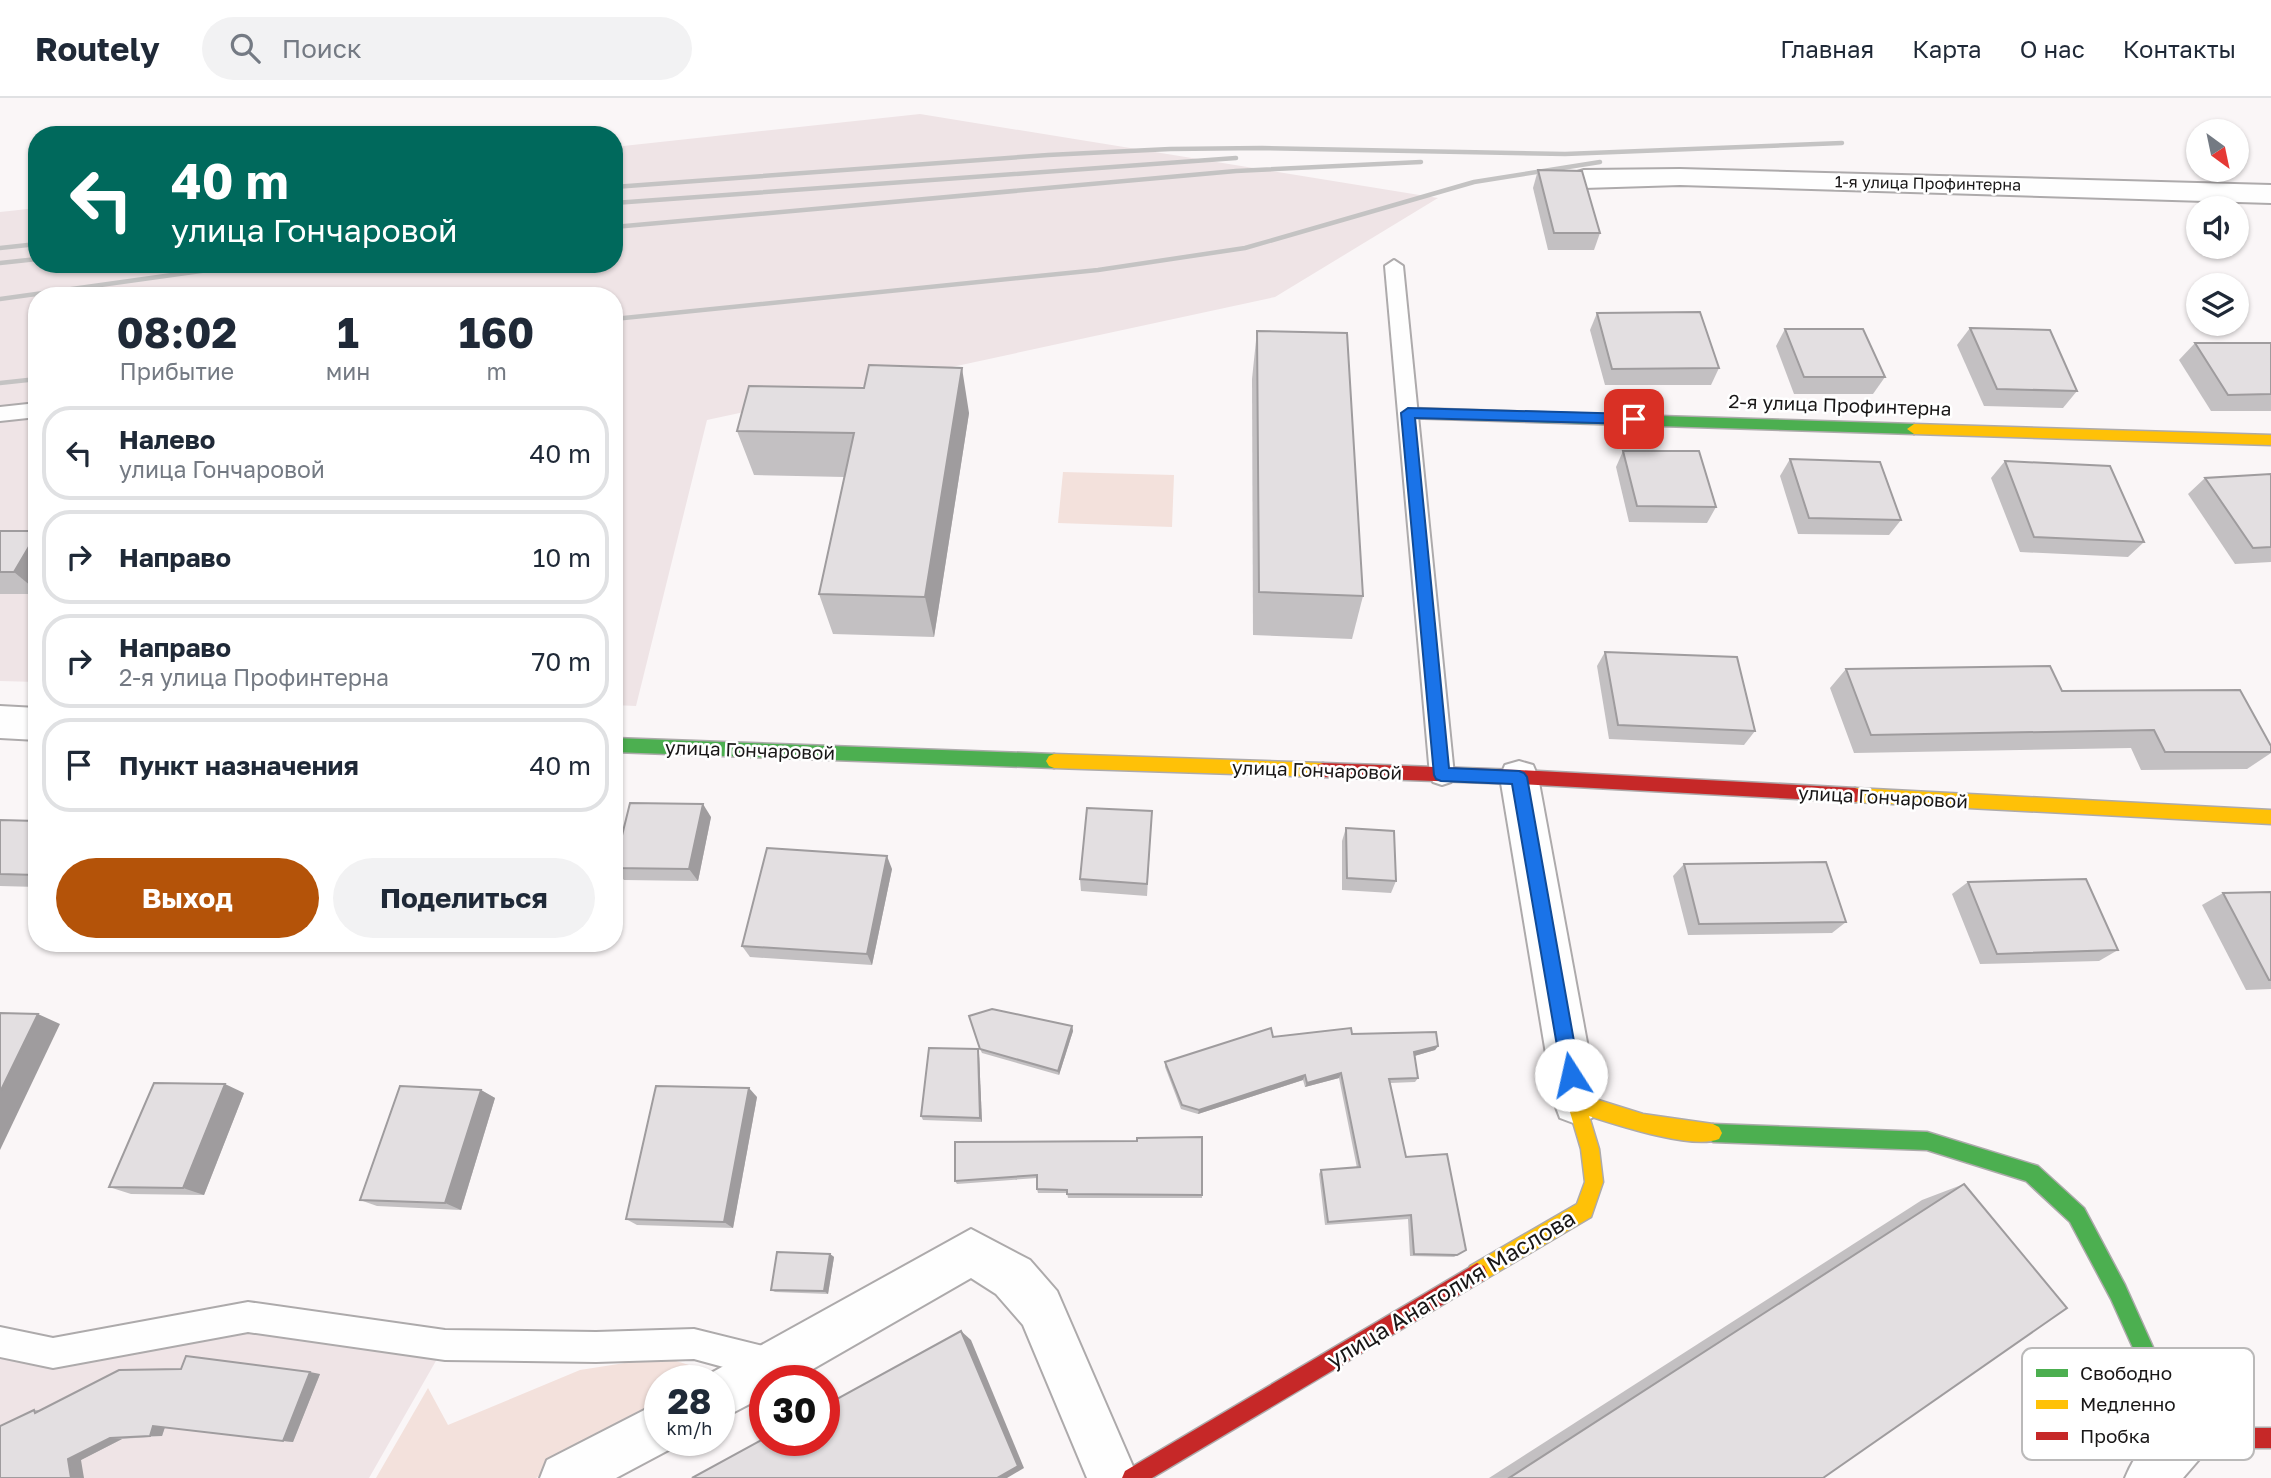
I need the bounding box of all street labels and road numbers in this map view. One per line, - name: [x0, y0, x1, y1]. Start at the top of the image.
- street label: 1-я улица Профинтерна: [1835, 171, 2021, 195]
- street label: 2-я улица Профинтерна: [1728, 389, 1952, 420]
- street label: улица Гончаровой: [665, 735, 835, 764]
- street label: улица Гончаровой: [1232, 755, 1402, 784]
- street label: улица Гончаровой: [1798, 781, 1969, 812]
- street label: улица Анатолия Маслова: [1321, 1203, 1580, 1373]

